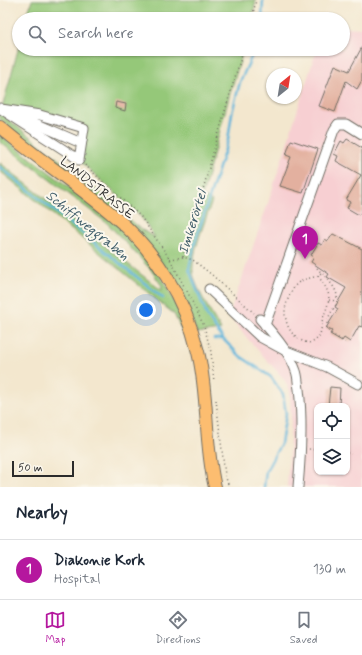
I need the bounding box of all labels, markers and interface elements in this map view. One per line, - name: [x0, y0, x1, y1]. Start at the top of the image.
- search box: [12, 12, 350, 56]
- icon: search: [26, 23, 48, 45]
- text: Search here: [58, 24, 134, 44]
- north arrow: [266, 68, 302, 104]
- street label: LANDSTRASSE: [56, 153, 138, 223]
- water label: Imkerörtel: [175, 186, 212, 257]
- water label: Schiffweggraben: [41, 187, 133, 266]
- pin: 1: [292, 226, 318, 259]
- your location: [136, 300, 156, 320]
- map controls: [314, 403, 350, 475]
- button: locate: [314, 403, 350, 439]
- button: layers: [314, 439, 350, 475]
- scale bar: [12, 459, 74, 478]
- text: 50 m: [18, 461, 43, 475]
- text: Nearby: [16, 502, 68, 524]
- text: Diakonie Kork: [54, 551, 145, 571]
- text: 1: [26, 561, 32, 578]
- text: 130 m: [313, 561, 346, 578]
- text: Hospital: [54, 571, 100, 588]
- tab: Map: [44, 609, 66, 647]
- tab: Directions: [155, 609, 201, 647]
- tab: Saved: [290, 609, 317, 647]

